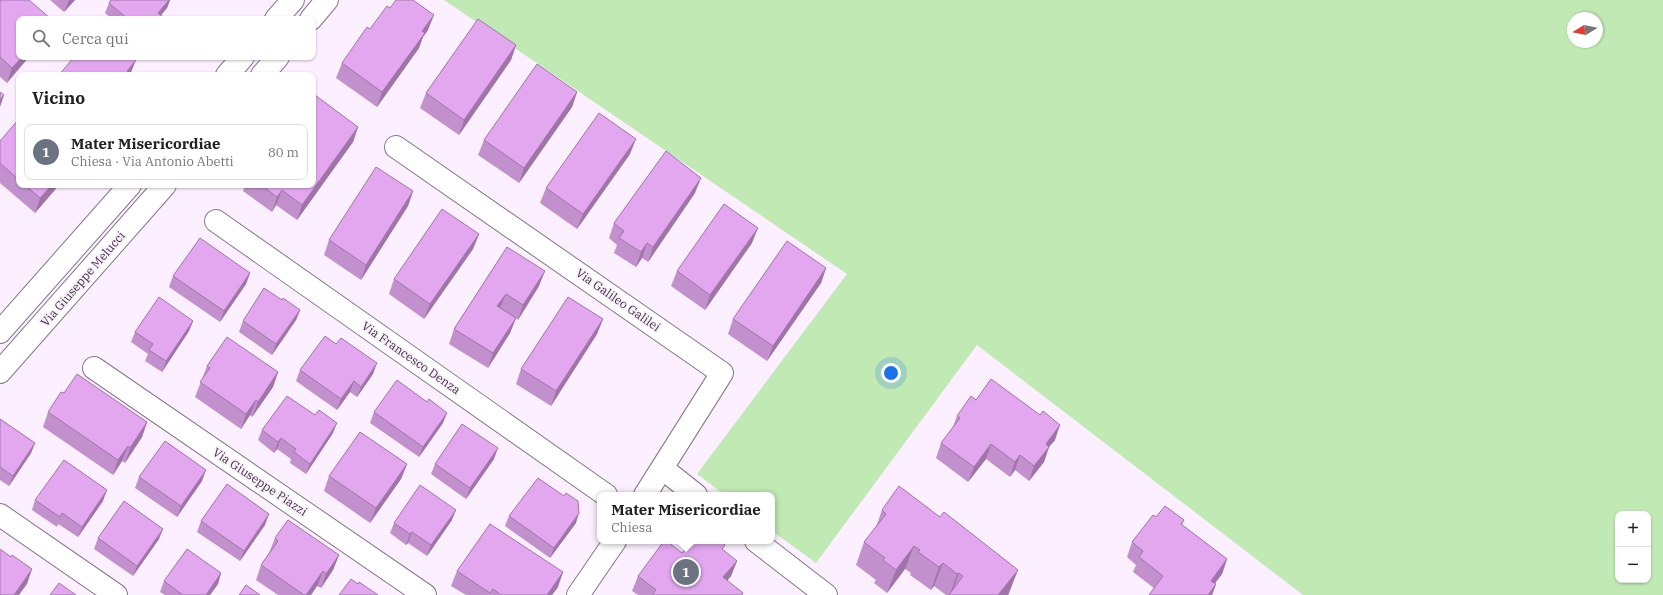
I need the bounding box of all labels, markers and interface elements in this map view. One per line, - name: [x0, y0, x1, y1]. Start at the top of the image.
- north arrow: [1567, 12, 1603, 48]
- search box: [16, 16, 316, 60]
- icon: search: [30, 27, 52, 49]
- text: Cerca qui: [62, 29, 129, 48]
- text: Vicino: [32, 87, 85, 109]
- text: Mater Misericordiae: [71, 134, 221, 153]
- text: 1: [42, 144, 50, 161]
- text: 80 m: [268, 144, 299, 161]
- text: Chiesa · Via Antonio Abetti: [71, 153, 234, 170]
- street label: Via Giuseppe Melucci: [37, 228, 128, 329]
- street label: Via Galileo Galilei: [573, 265, 664, 334]
- street label: Via Francesco Denza: [359, 318, 464, 397]
- your location: [881, 363, 901, 383]
- street label: Via Giuseppe Piazzi: [210, 444, 311, 519]
- popup: [597, 492, 775, 544]
- text: Mater Misericordiae: [611, 500, 761, 519]
- map controls: [1615, 511, 1651, 583]
- button: +: [1615, 511, 1651, 547]
- text: Chiesa: [611, 519, 652, 536]
- button: −: [1615, 547, 1651, 583]
- pin: 1: [673, 557, 699, 587]

